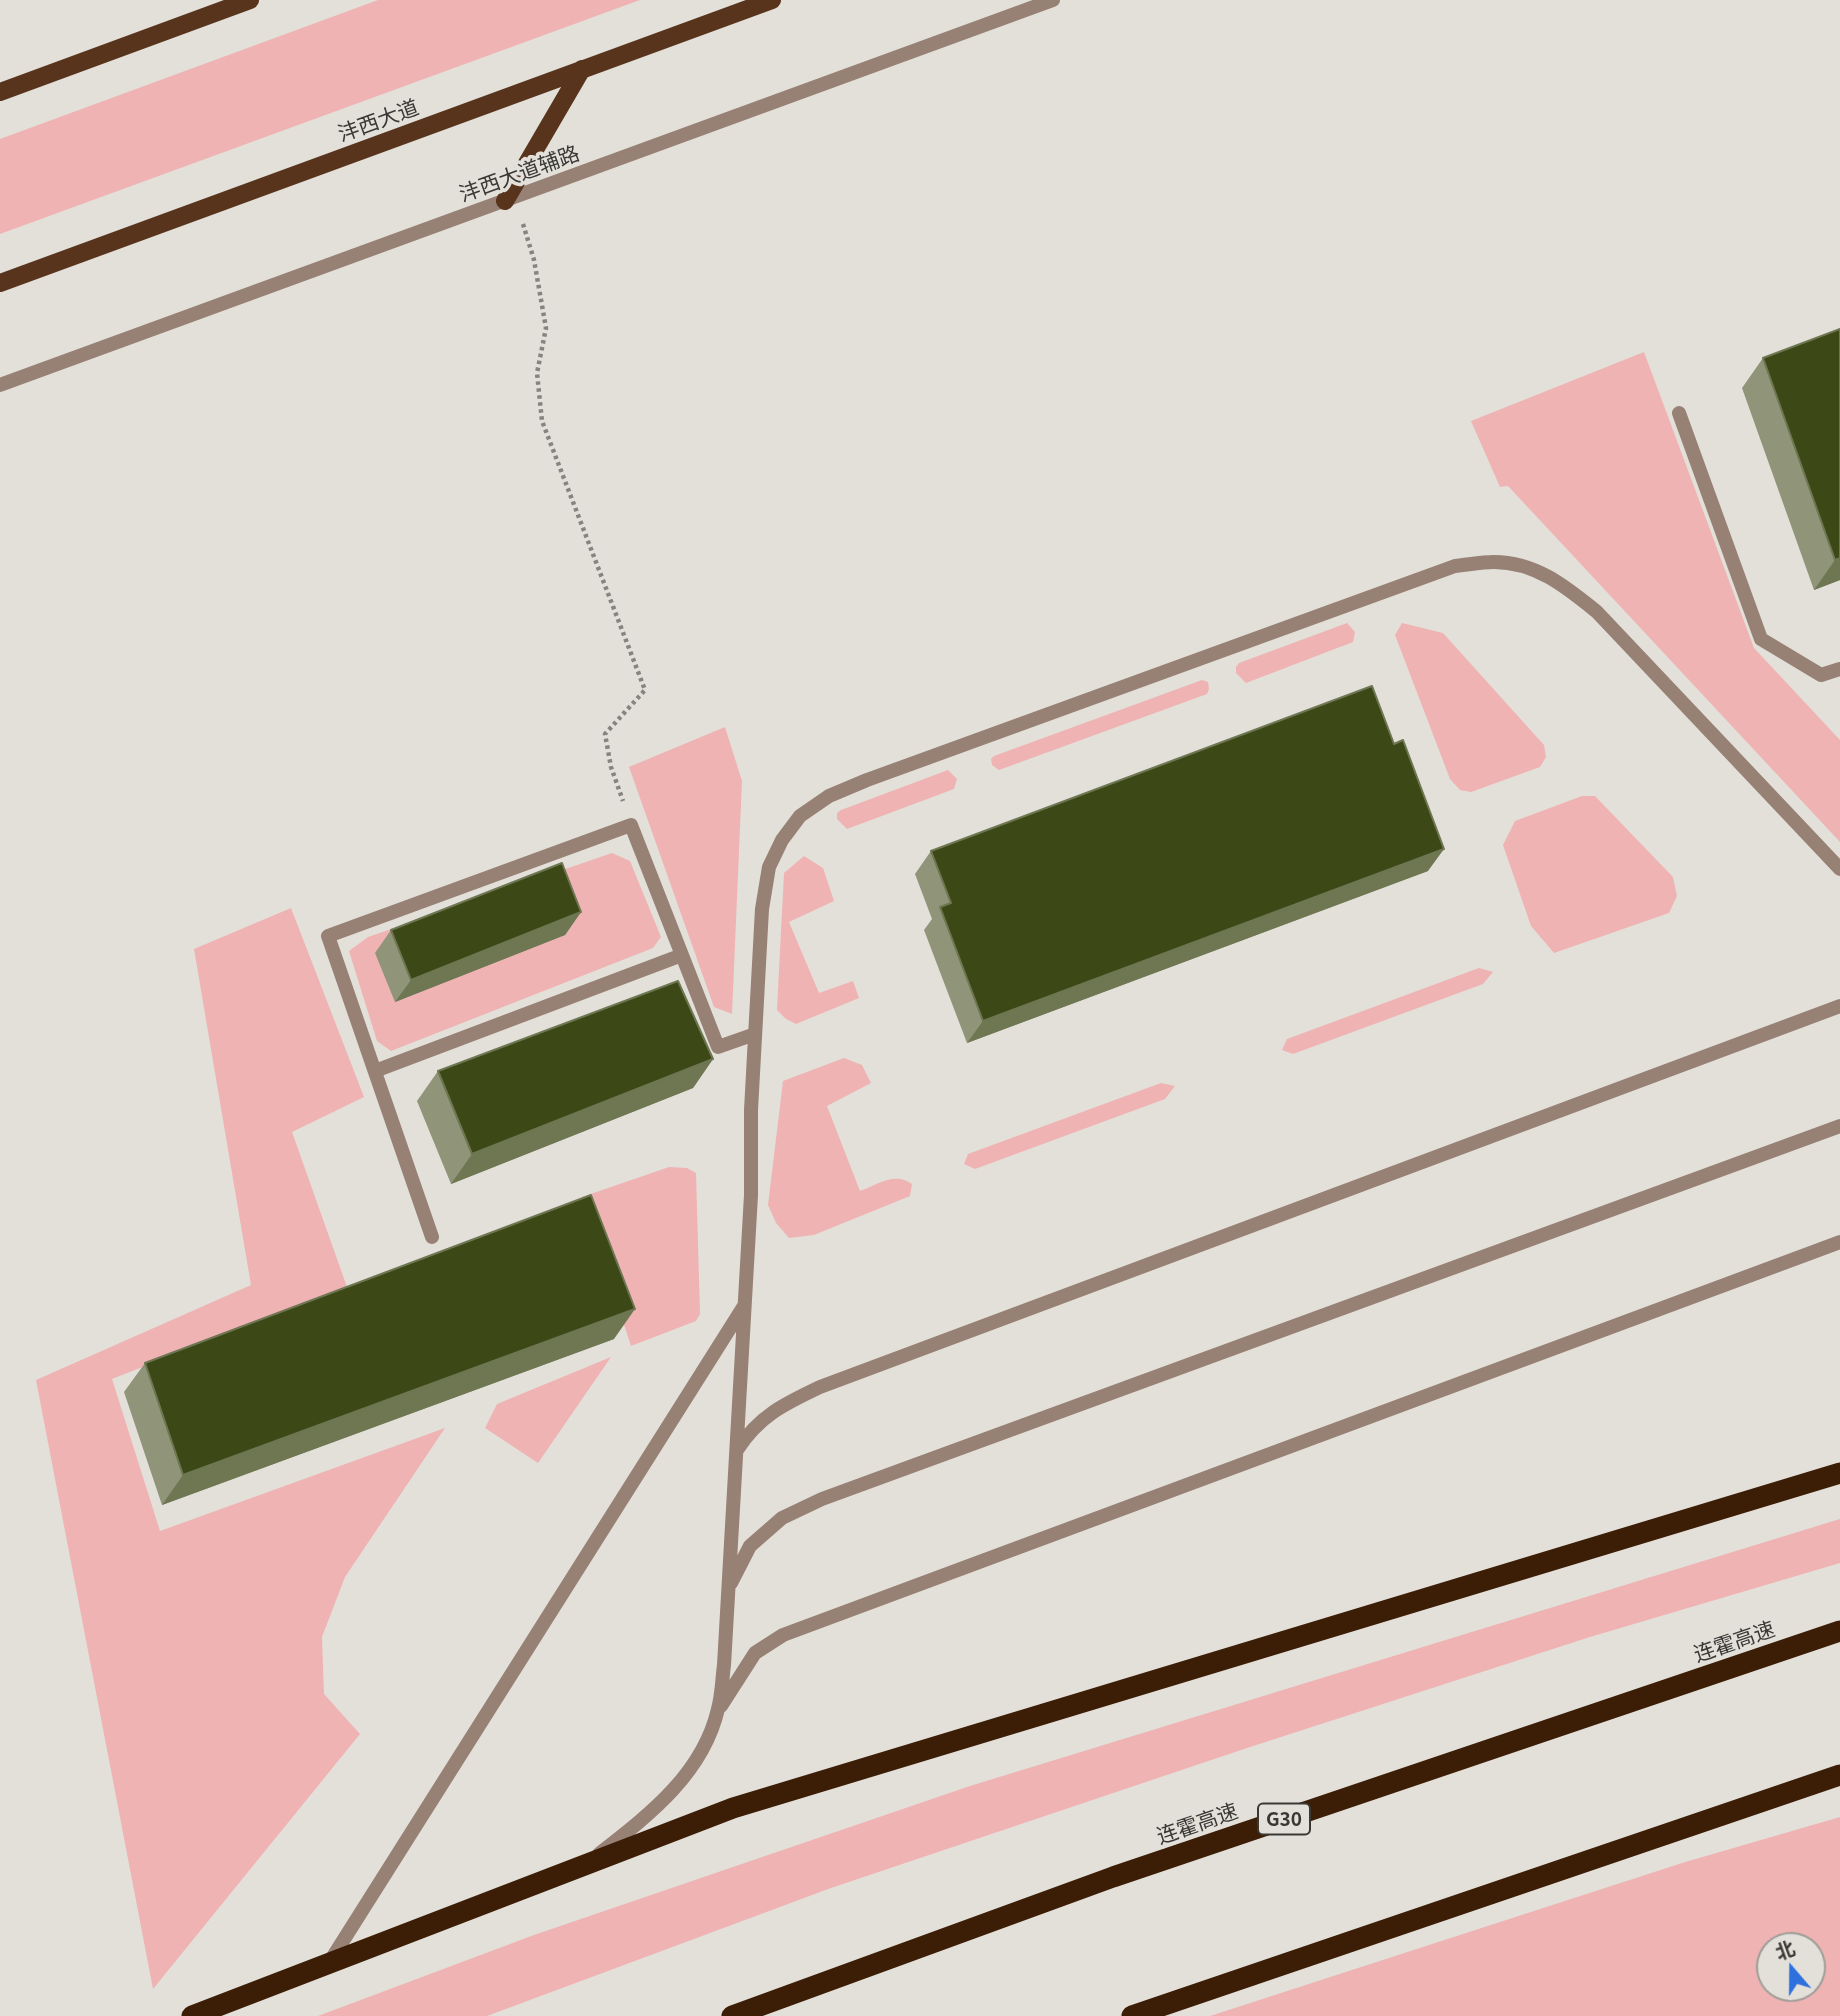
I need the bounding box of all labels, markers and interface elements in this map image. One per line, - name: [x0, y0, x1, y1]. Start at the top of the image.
- street label: 沣西大道: [334, 94, 422, 146]
- street label: 沣西大道辅路: [455, 140, 583, 206]
- street label: 连霍高速: [1690, 1615, 1778, 1667]
- street label: 连霍高速: [1153, 1797, 1241, 1849]
- road number: G30: [1258, 1803, 1310, 1834]
- north arrow: [1756, 1932, 1826, 2002]
- text: 北: [1771, 1933, 1798, 1965]

